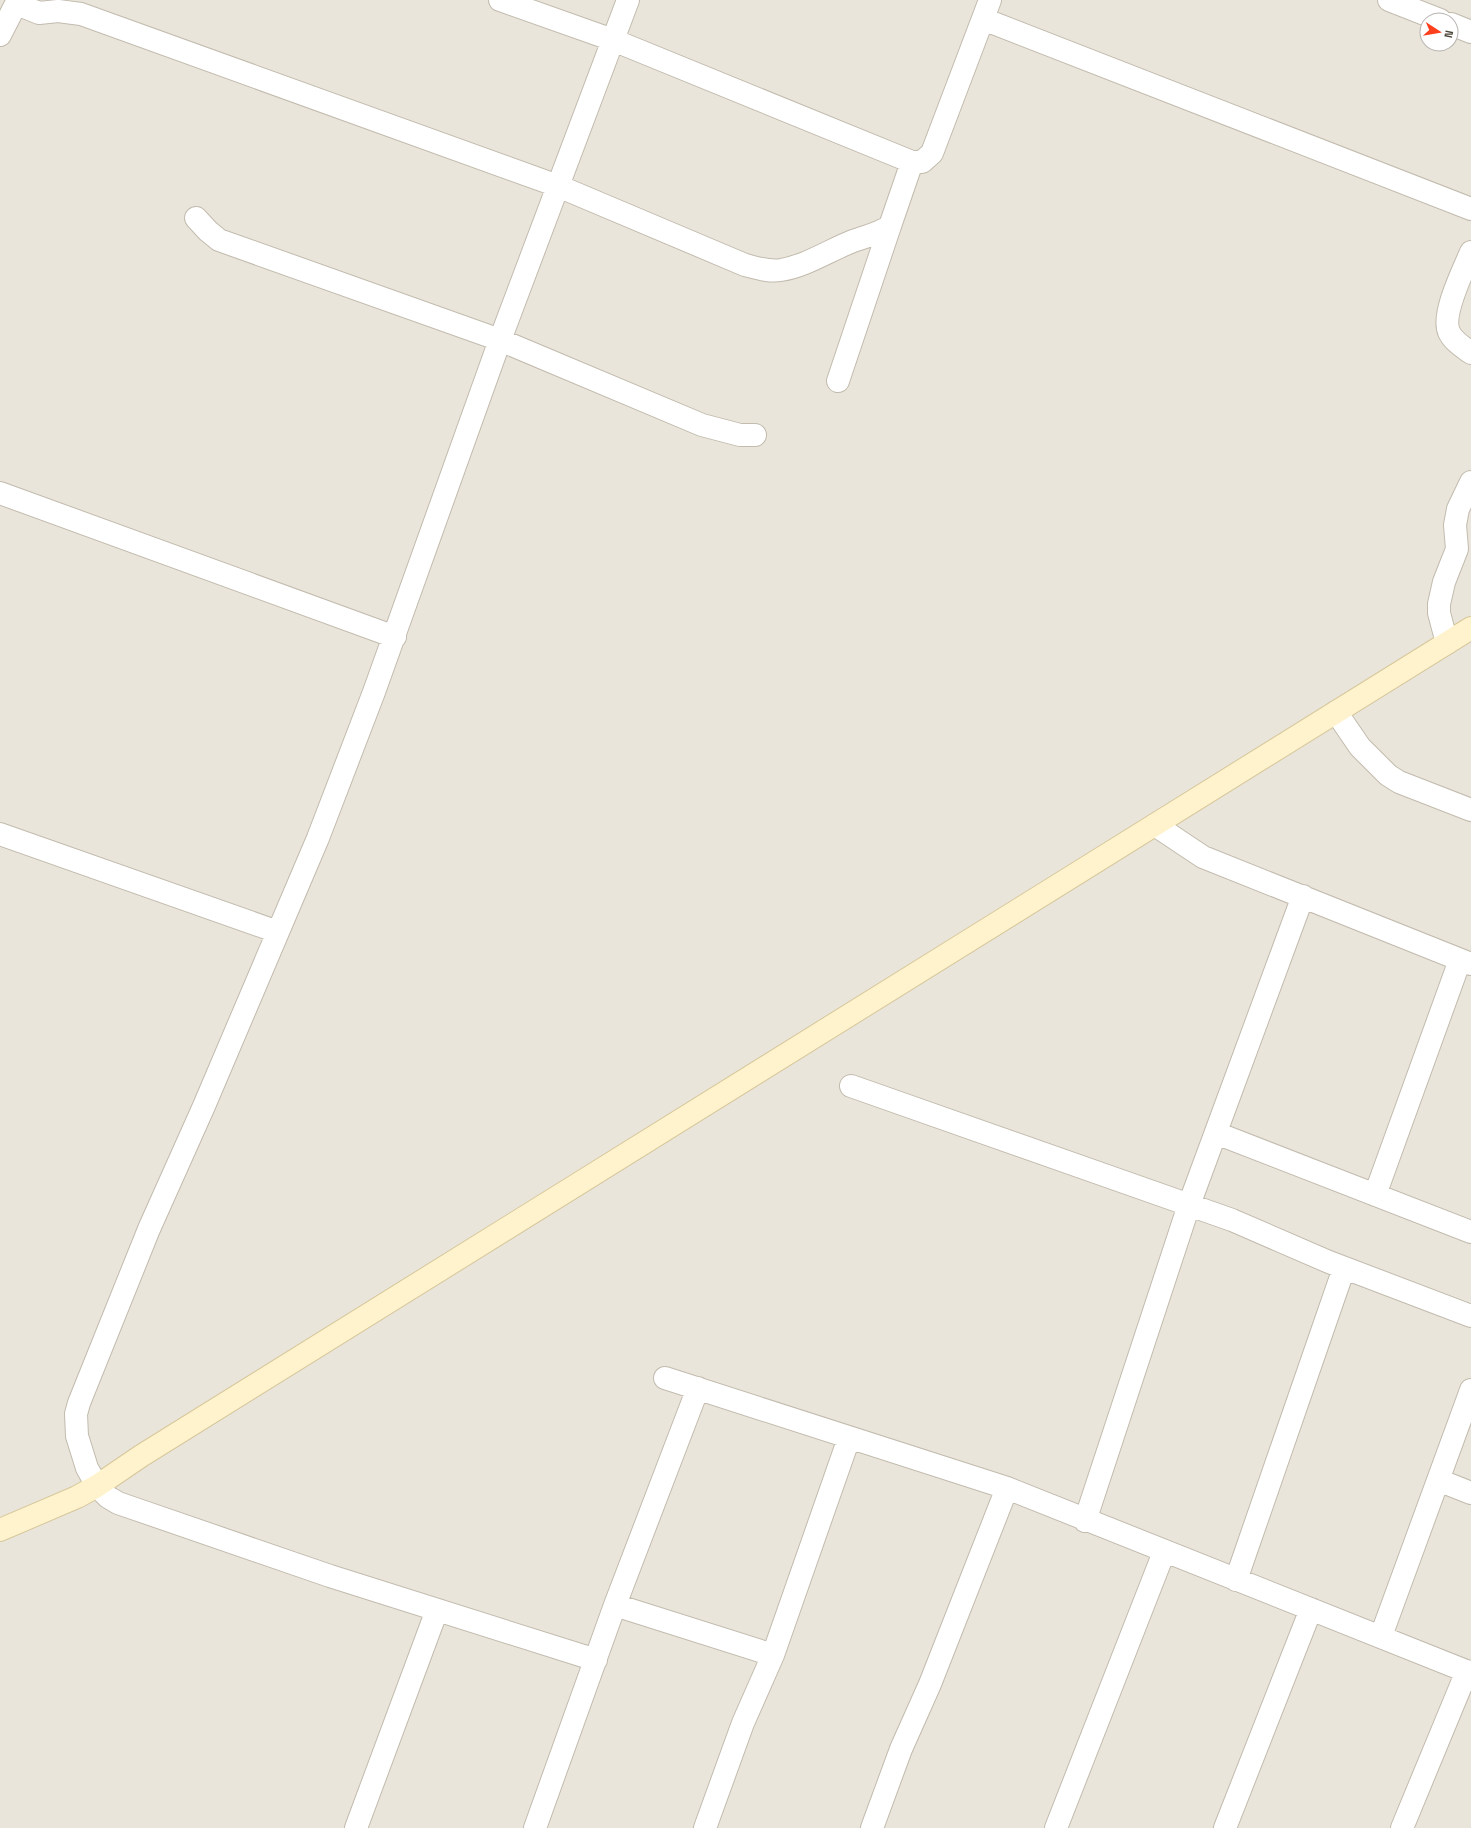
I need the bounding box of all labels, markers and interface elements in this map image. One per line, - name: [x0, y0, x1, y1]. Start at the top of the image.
- north arrow: [1419, 12, 1459, 52]
- text: N: [1441, 29, 1456, 39]

